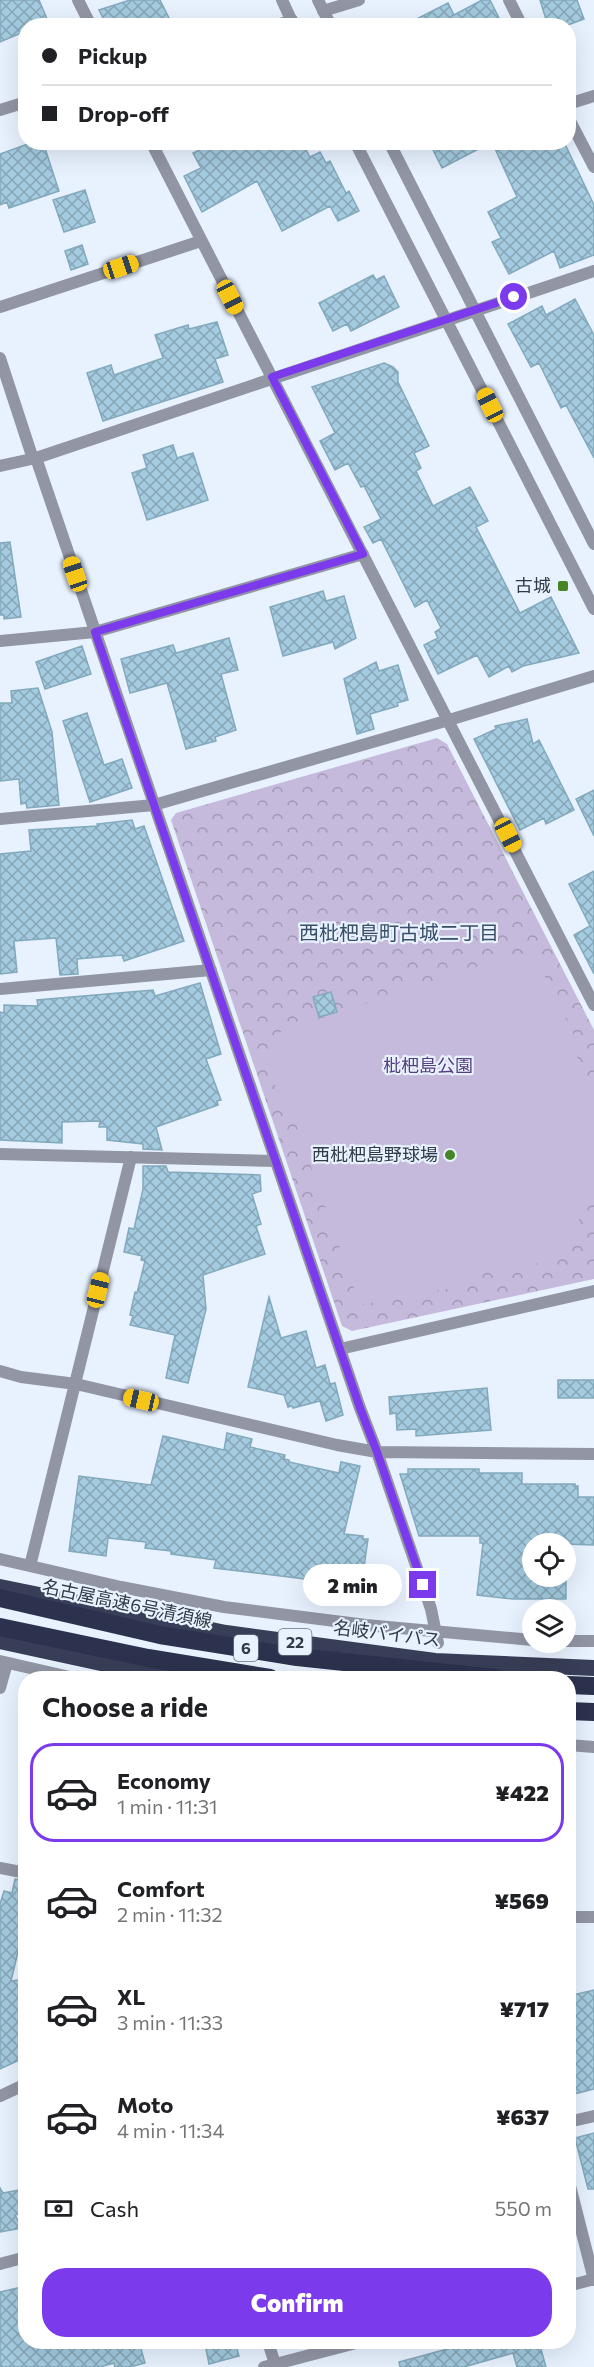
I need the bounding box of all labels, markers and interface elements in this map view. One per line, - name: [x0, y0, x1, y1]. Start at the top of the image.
- text: Pickup: [78, 42, 147, 69]
- text: Drop-off: [78, 100, 169, 127]
- car: [101, 253, 141, 281]
- car: [214, 277, 246, 317]
- route start: [500, 283, 527, 310]
- car: [474, 385, 506, 425]
- car: [61, 554, 89, 594]
- place label: 古城: [515, 574, 551, 596]
- marker: 古城: [556, 579, 570, 593]
- car: [492, 815, 524, 855]
- district label: 西枇杷島町古城二丁目: [299, 920, 499, 944]
- park label: 枇杷島公園: [383, 1054, 473, 1076]
- place label: 西枇杷島野球場: [312, 1143, 438, 1165]
- marker: 西枇杷島野球場: [443, 1148, 457, 1162]
- car: [85, 1270, 111, 1310]
- car: [121, 1387, 161, 1413]
- map controls: [522, 1533, 576, 1653]
- button: locate: [522, 1533, 576, 1587]
- callout: 2 min: [303, 1564, 402, 1606]
- route end: [409, 1571, 436, 1598]
- text: 2 min: [327, 1573, 378, 1597]
- street label: 名古屋高速6号清須線: [40, 1574, 214, 1632]
- button: layers: [522, 1599, 576, 1653]
- street label: 名岐バイパス: [332, 1616, 442, 1650]
- road number: 22: [278, 1629, 312, 1655]
- road number: 6: [234, 1635, 258, 1661]
- text: Choose a ride: [42, 1690, 208, 1723]
- icon: car: [45, 1766, 99, 1820]
- text: Economy: [117, 1767, 211, 1794]
- text: ¥422: [495, 1779, 549, 1806]
- text: 1 min · 11:31: [117, 1794, 218, 1818]
- icon: car: [45, 1874, 99, 1928]
- text: Comfort: [117, 1875, 205, 1902]
- text: ¥569: [494, 1887, 549, 1914]
- text: 2 min · 11:32: [117, 1902, 223, 1926]
- icon: car: [45, 1982, 99, 2036]
- text: XL: [117, 1983, 145, 2010]
- text: ¥717: [499, 1995, 549, 2022]
- text: 3 min · 11:33: [117, 2010, 223, 2034]
- icon: car: [45, 2090, 99, 2144]
- text: Moto: [117, 2091, 173, 2118]
- text: ¥637: [496, 2103, 549, 2130]
- text: 4 min · 11:34: [117, 2118, 225, 2142]
- icon: cash: [42, 2192, 75, 2225]
- text: Cash: [90, 2195, 139, 2222]
- text: 550 m: [495, 2196, 552, 2220]
- button: Confirm: [42, 2268, 552, 2337]

